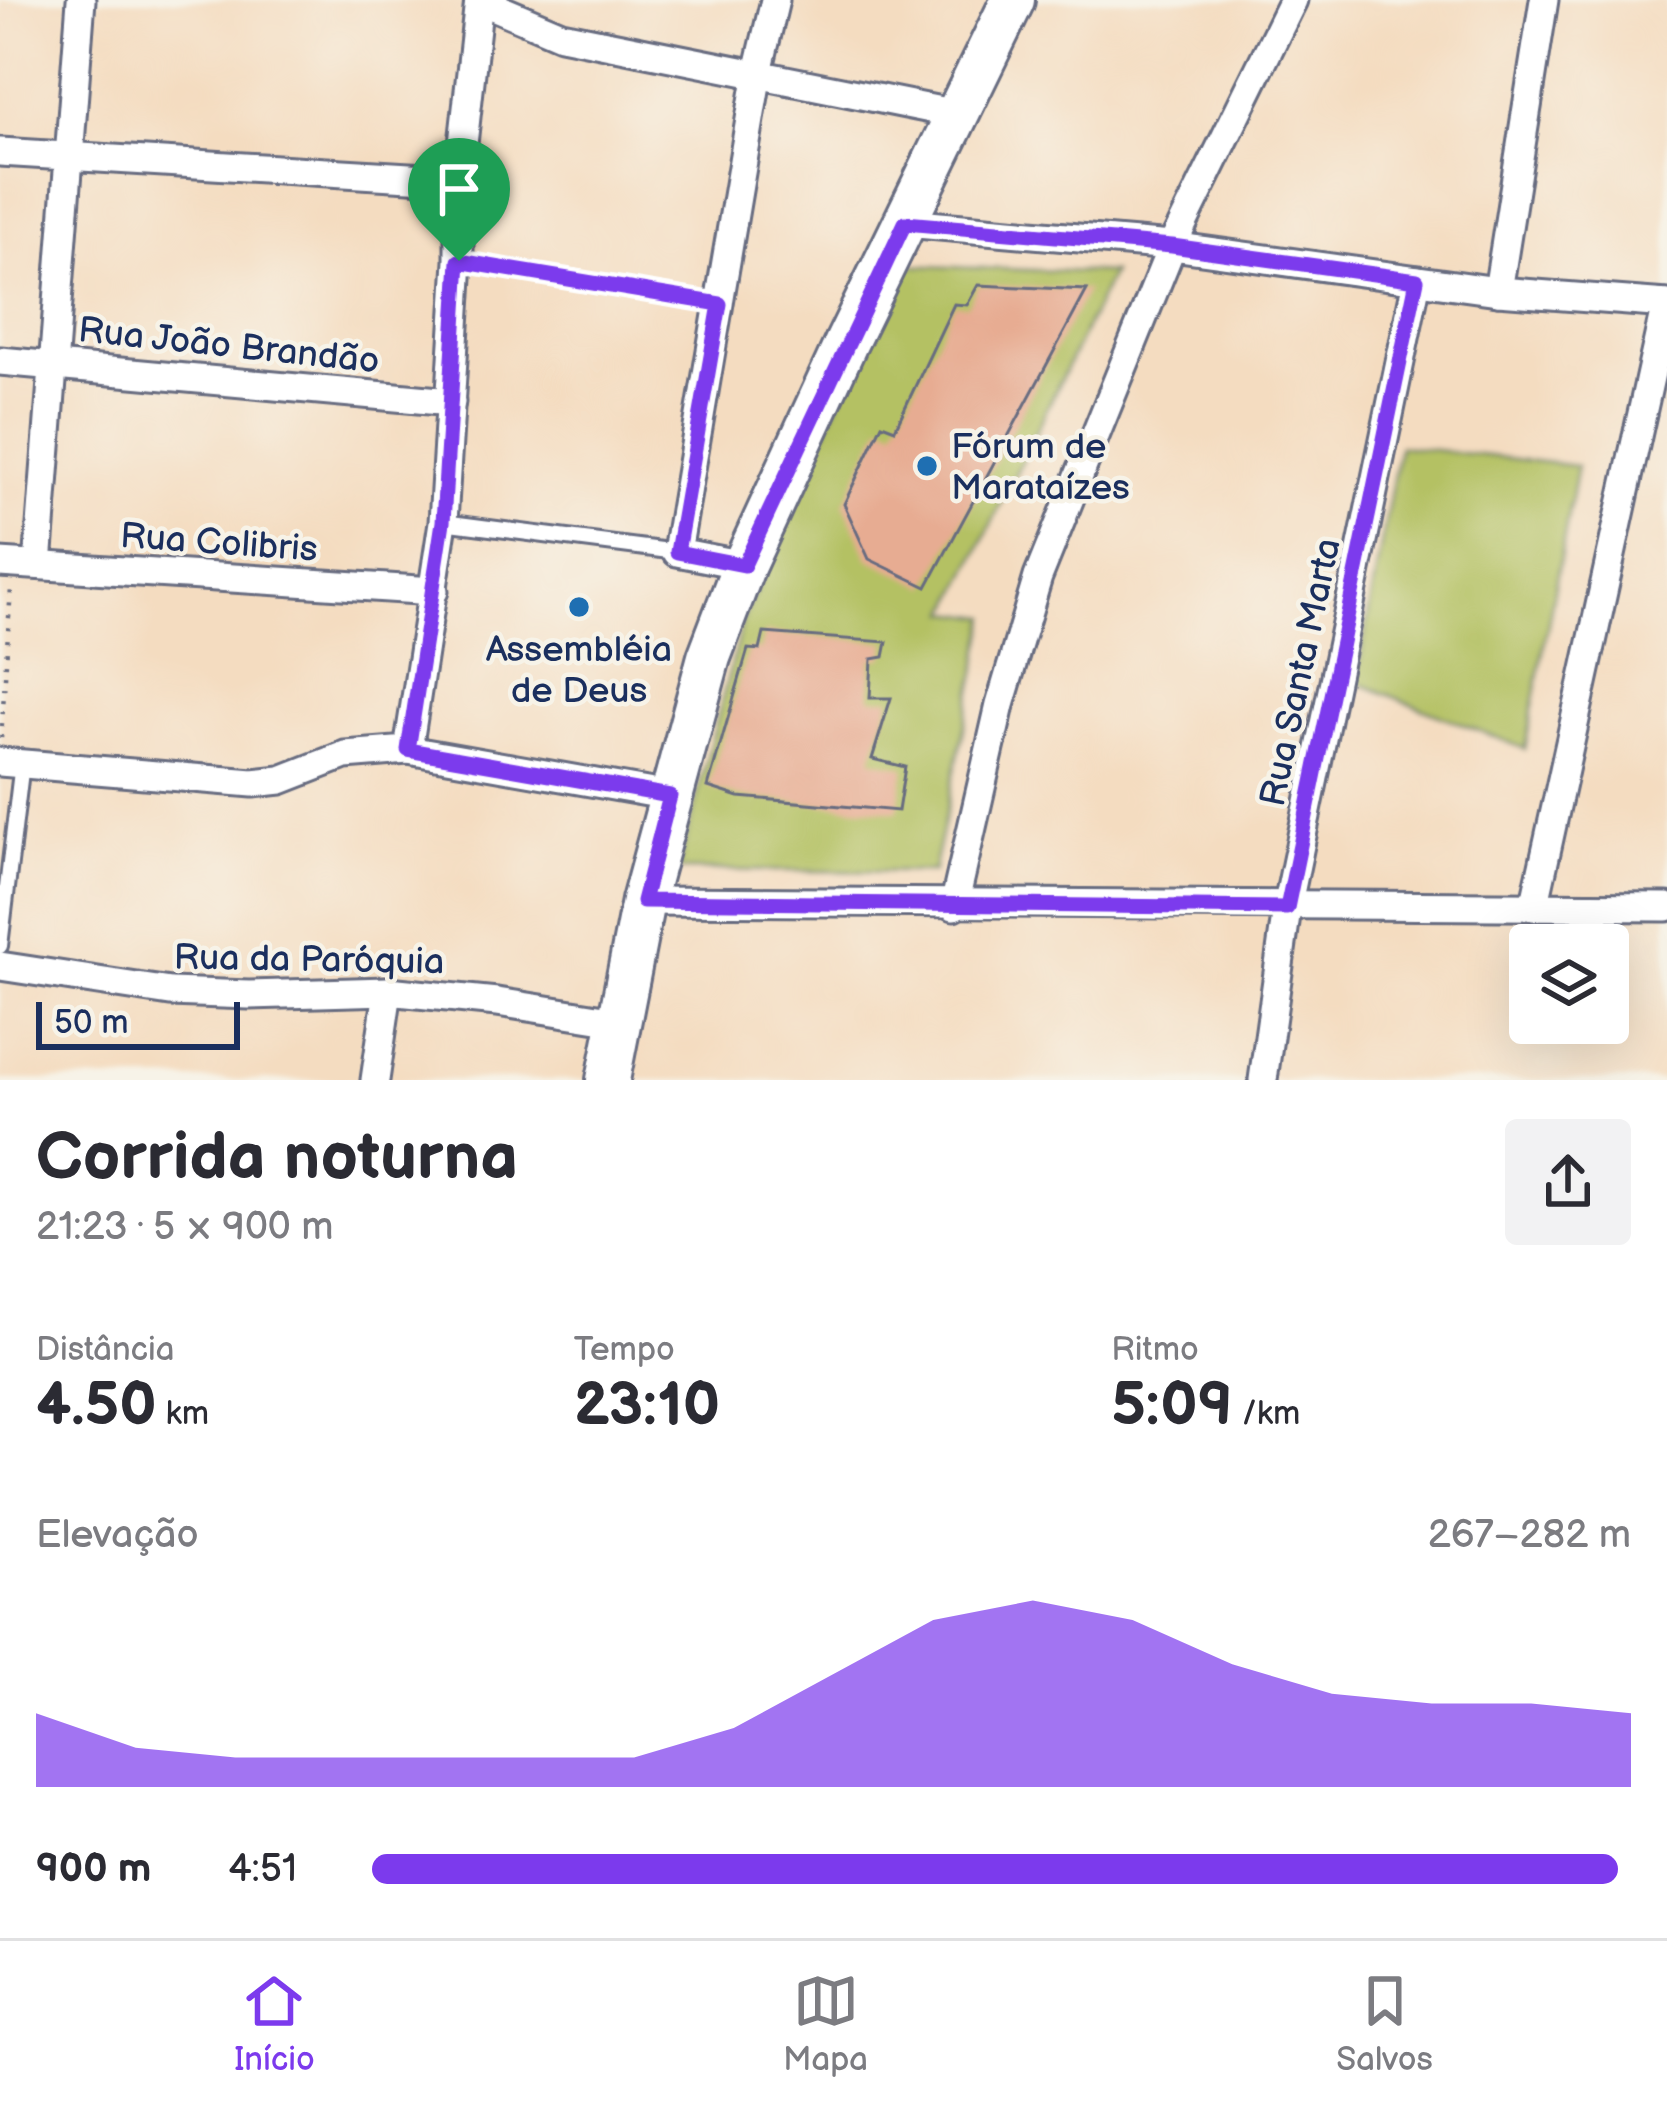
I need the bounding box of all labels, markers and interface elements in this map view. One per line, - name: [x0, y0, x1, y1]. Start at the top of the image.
- pin: [408, 138, 510, 261]
- icon: arrive: [426, 156, 492, 222]
- street label: Rua João Brandão: [76, 309, 381, 384]
- place label: Fórum de Marataízes: [951, 426, 1130, 510]
- marker: Fórum de Marataízes: [914, 453, 940, 479]
- street label: Rua Colibris: [119, 515, 319, 572]
- street label: Rua Santa Marta: [1252, 535, 1351, 810]
- marker: Assembléia de Deus: [566, 594, 592, 620]
- place label: Assembléia de Deus: [486, 629, 672, 713]
- map controls: [1509, 924, 1629, 1044]
- button: layers: [1509, 924, 1629, 1044]
- street label: Rua da Paróquia: [173, 937, 445, 984]
- scale bar: [36, 996, 240, 1049]
- text: 50 m: [54, 1003, 129, 1043]
- text: Corrida noturna: [36, 1119, 518, 1198]
- button: share: [1505, 1119, 1631, 1245]
- text: 21:23 · 5 × 900 m: [36, 1204, 334, 1251]
- text: Distância: [36, 1330, 175, 1370]
- text: Tempo: [574, 1330, 675, 1370]
- text: Ritmo: [1111, 1330, 1199, 1370]
- text: 4.50: [36, 1370, 157, 1442]
- text: 23:10: [574, 1370, 720, 1442]
- text: 5:09: [1111, 1370, 1233, 1442]
- text: km: [157, 1394, 209, 1434]
- text: /km: [1233, 1394, 1300, 1434]
- text: Elevação: [36, 1512, 199, 1559]
- text: 267–282 m: [1428, 1512, 1631, 1559]
- text: 900 m: [36, 1846, 151, 1893]
- text: 4:51: [228, 1846, 297, 1893]
- tab: Início: [234, 1968, 315, 2080]
- tab: Mapa: [783, 1968, 868, 2080]
- tab: Salvos: [1336, 1968, 1433, 2080]

